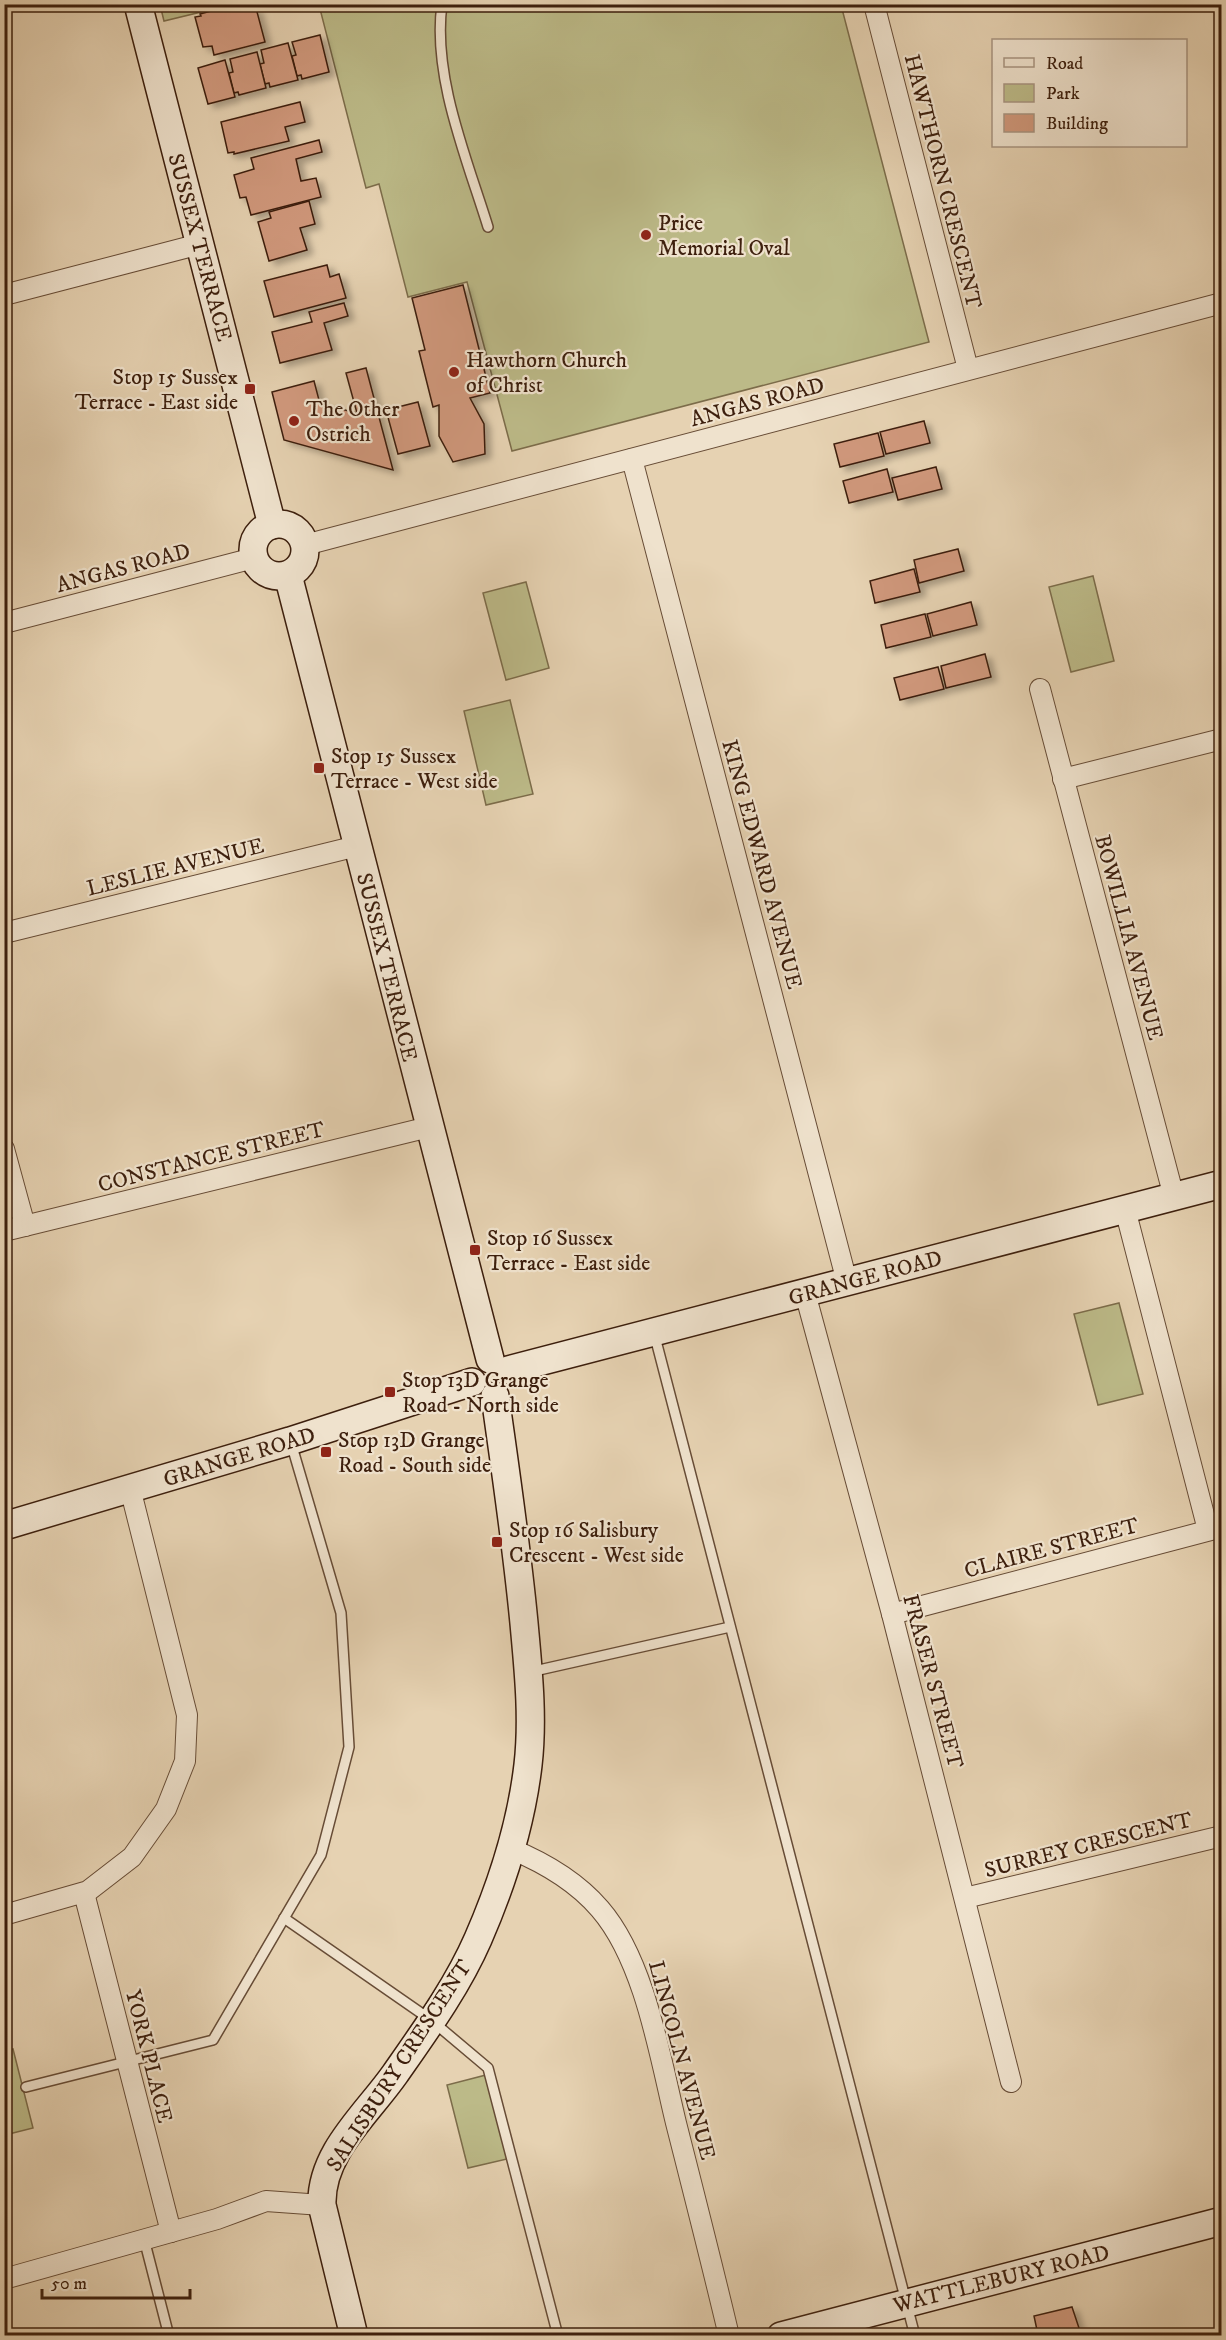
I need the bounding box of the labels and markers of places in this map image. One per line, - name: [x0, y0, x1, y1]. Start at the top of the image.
- place label: Price Memorial Oval: [658, 210, 790, 262]
- marker: Price Memorial Oval: [639, 228, 653, 242]
- place label: Hawthorn Church of Christ: [466, 347, 628, 399]
- place label: Stop 15 Sussex Terrace - East side: [75, 364, 238, 416]
- marker: Hawthorn Church of Christ: [447, 365, 461, 379]
- marker: Stop 15 Sussex Terrace - East side: [243, 382, 257, 396]
- place label: The Other Ostrich: [306, 396, 400, 448]
- marker: The Other Ostrich: [287, 414, 301, 428]
- place label: Stop 15 Sussex Terrace - West side: [331, 743, 498, 795]
- marker: Stop 15 Sussex Terrace - West side: [312, 761, 326, 775]
- place label: Stop 16 Sussex Terrace - East side: [487, 1225, 650, 1277]
- marker: Stop 16 Sussex Terrace - East side: [468, 1243, 482, 1257]
- place label: Stop 13D Grange Road - North side: [402, 1367, 559, 1419]
- marker: Stop 13D Grange Road - North side: [383, 1385, 397, 1399]
- place label: Stop 13D Grange Road - South side: [338, 1427, 491, 1479]
- marker: Stop 13D Grange Road - South side: [319, 1445, 333, 1459]
- place label: Stop 16 Salisbury Crescent - West side: [509, 1517, 684, 1569]
- marker: Stop 16 Salisbury Crescent - West side: [490, 1535, 504, 1549]

